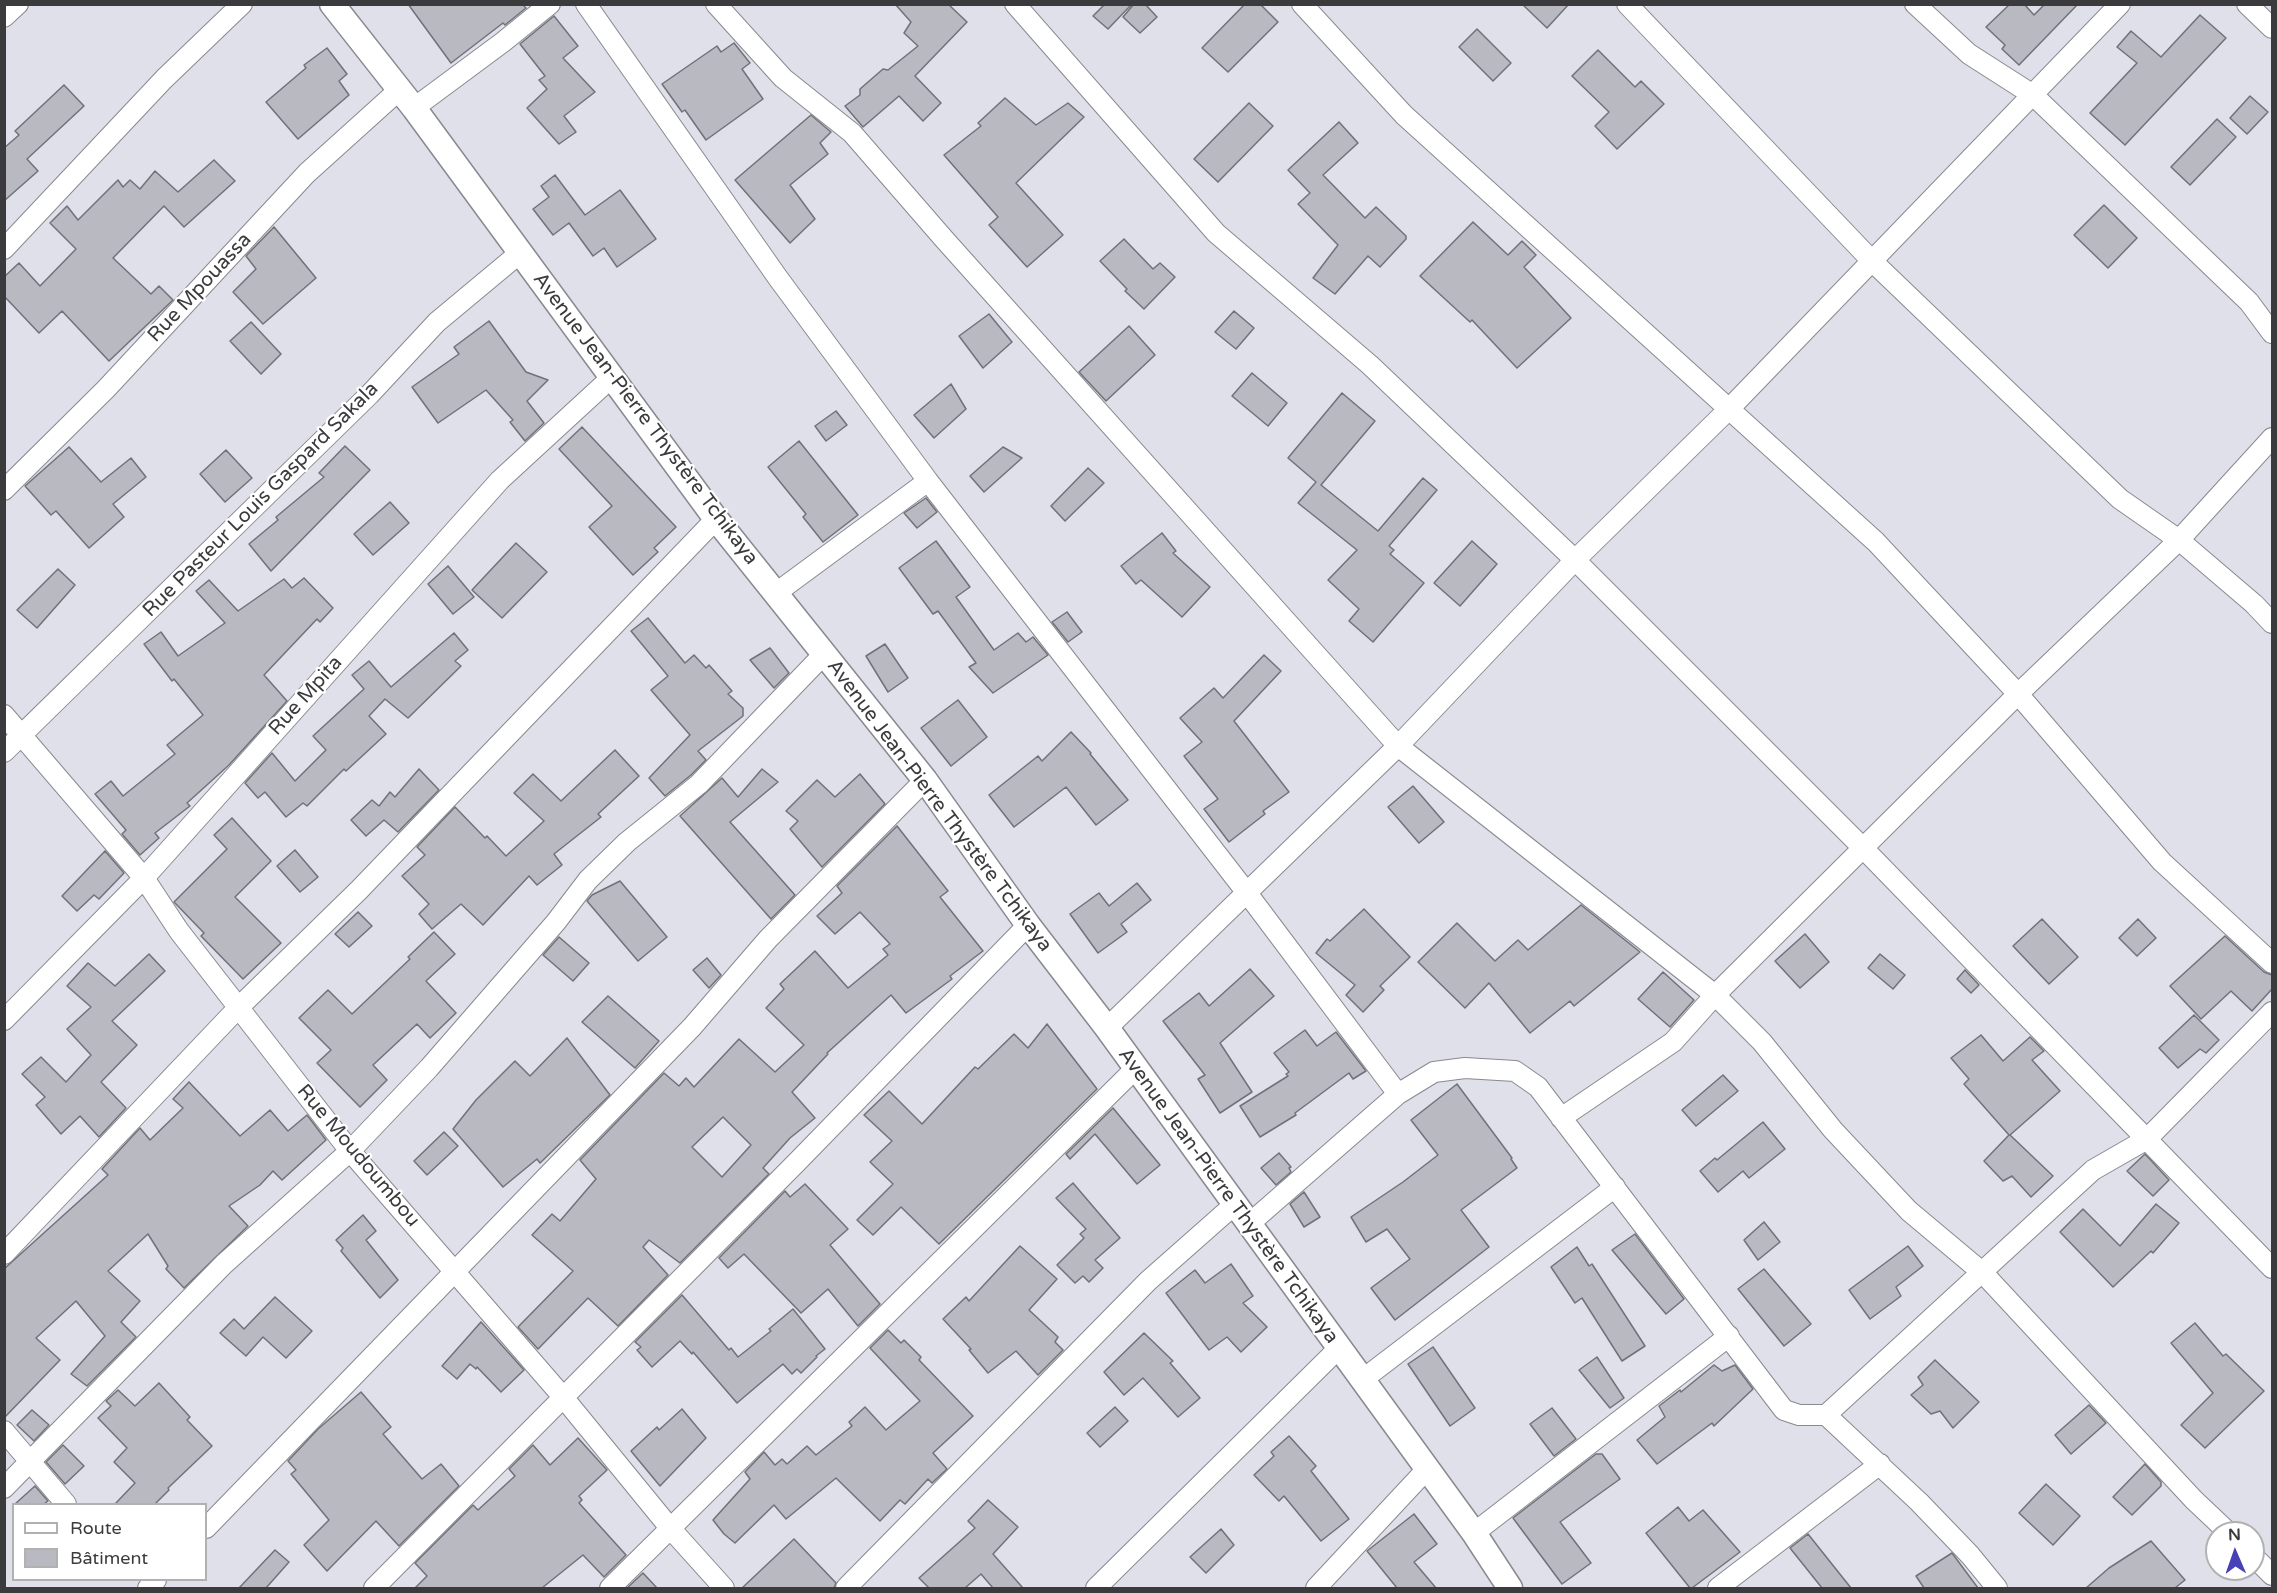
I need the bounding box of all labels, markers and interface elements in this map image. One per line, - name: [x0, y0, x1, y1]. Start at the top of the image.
- street label: Rue Mpouassa: [143, 228, 257, 348]
- street label: Avenue Jean-Pierre Thystère Tchikaya: [527, 268, 763, 570]
- street label: Rue Pasteur Louis Gaspard Sakala: [138, 377, 384, 623]
- street label: Rue Mpita: [264, 651, 348, 741]
- street label: Avenue Jean-Pierre Thystère Tchikaya: [821, 655, 1057, 957]
- street label: Avenue Jean-Pierre Thystère Tchikaya: [1113, 1044, 1343, 1348]
- street label: Rue Moudoumbou: [291, 1080, 425, 1232]
- legend: [12, 1503, 207, 1581]
- text: Route: [70, 1517, 122, 1539]
- north arrow: [2205, 1521, 2265, 1581]
- text: N: [2228, 1525, 2241, 1545]
- text: Bâtiment: [70, 1547, 148, 1569]

